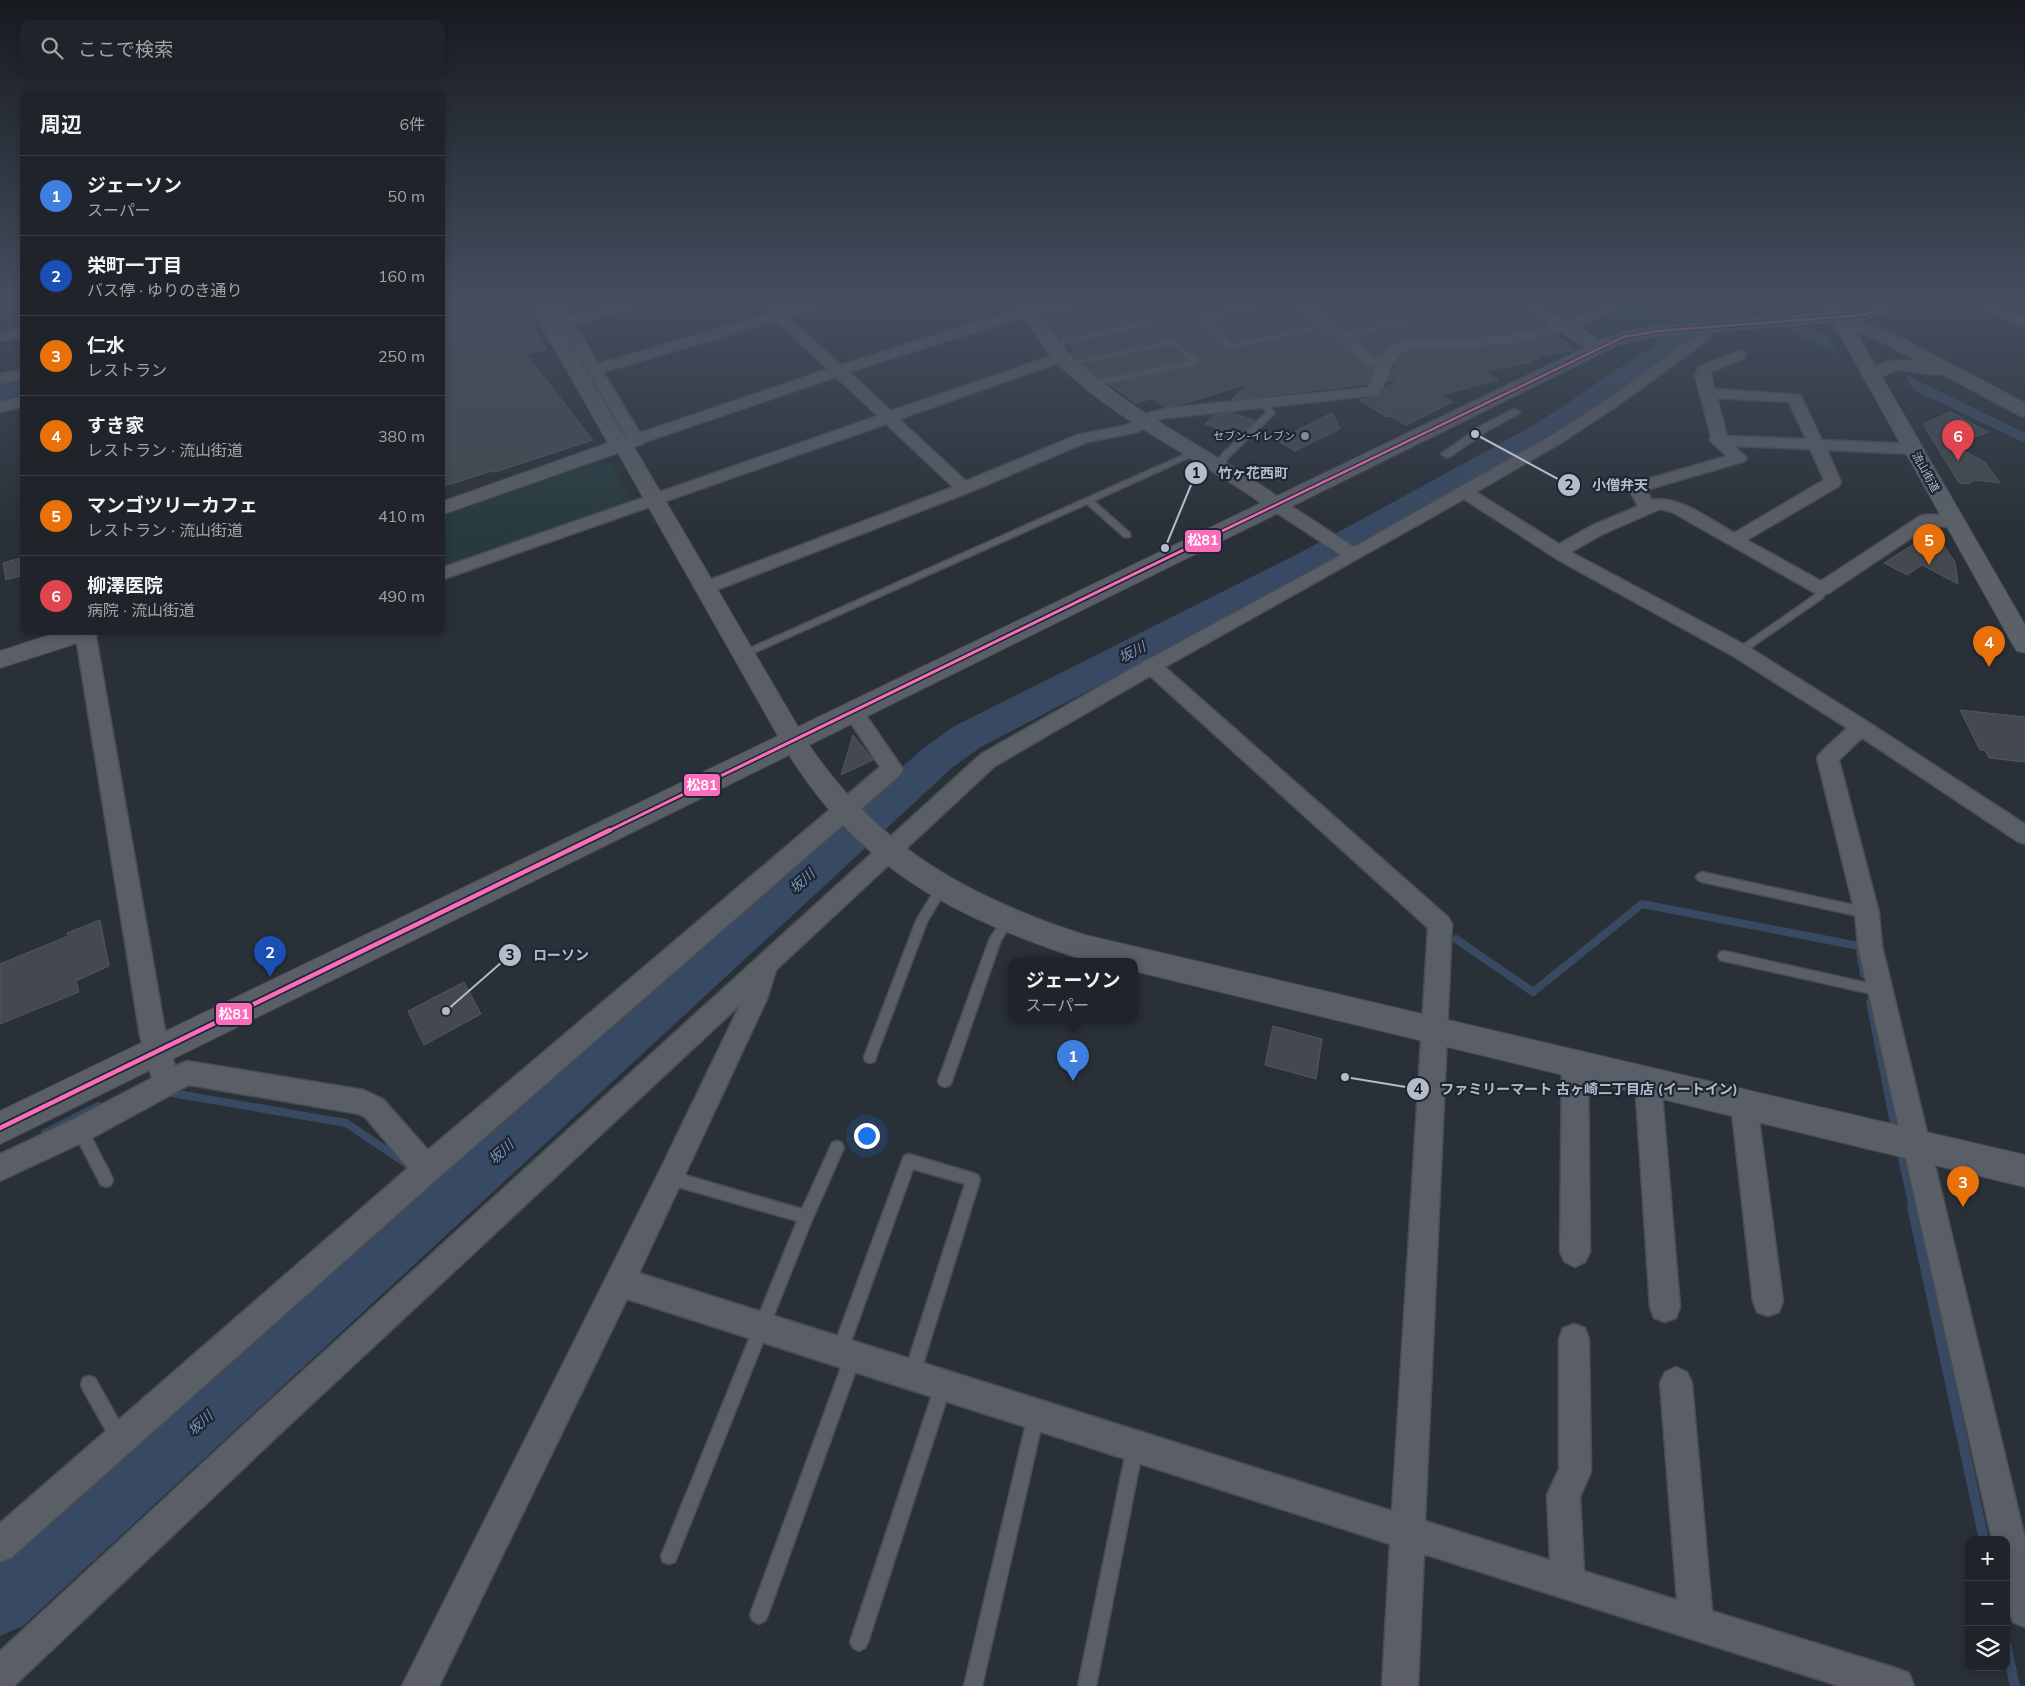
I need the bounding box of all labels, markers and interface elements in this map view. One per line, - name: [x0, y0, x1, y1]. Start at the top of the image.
- search box: [20, 20, 445, 75]
- icon: search: [38, 34, 66, 62]
- text: ここで検索: [78, 37, 173, 61]
- text: 周辺: [40, 111, 82, 137]
- text: 6件: [399, 114, 425, 134]
- text: ジェーソン: [87, 173, 182, 197]
- text: 1: [51, 186, 61, 206]
- text: 50 m: [388, 186, 425, 206]
- text: スーパー: [87, 200, 151, 220]
- text: 栄町一丁目: [87, 253, 182, 277]
- text: 2: [51, 266, 61, 286]
- text: 160 m: [378, 266, 425, 286]
- text: バス停 · ゆりのき通り: [87, 280, 243, 300]
- text: 仁水: [87, 333, 125, 357]
- text: 3: [51, 346, 61, 366]
- text: 250 m: [378, 346, 425, 366]
- text: レストラン: [87, 360, 167, 380]
- text: すき家: [87, 413, 144, 437]
- pin: 6: [1942, 420, 1974, 461]
- text: 4: [51, 426, 61, 446]
- text: 380 m: [378, 426, 425, 446]
- place label: セブン-イレブン: [1213, 429, 1295, 443]
- marker: セブン-イレブン: [1299, 430, 1311, 442]
- text: レストラン · 流山街道: [87, 440, 243, 460]
- street label: 流山街道: [1909, 449, 1943, 495]
- callout: 竹ヶ花西町: [1183, 459, 1298, 488]
- text: 1: [1191, 463, 1201, 482]
- text: 竹ヶ花西町: [1218, 464, 1288, 482]
- callout: 小僧弁天: [1557, 470, 1658, 499]
- text: 2: [1564, 475, 1574, 494]
- text: 小僧弁天: [1592, 476, 1648, 494]
- text: マンゴツリーカフェ: [87, 493, 258, 517]
- text: 5: [51, 506, 61, 526]
- text: 410 m: [378, 506, 425, 526]
- text: レストラン · 流山街道: [87, 520, 243, 540]
- pin: 5: [1913, 524, 1945, 565]
- line badge: 松81: [1184, 529, 1222, 553]
- text: 松81: [1188, 531, 1218, 549]
- text: 柳澤医院: [87, 573, 163, 597]
- text: 6: [51, 586, 61, 606]
- text: 490 m: [378, 586, 425, 606]
- text: 病院 · 流山街道: [87, 600, 195, 620]
- pin: 4: [1973, 626, 2005, 667]
- water label: 坂川: [1115, 637, 1150, 666]
- line badge: 松81: [683, 773, 721, 797]
- text: 松81: [687, 776, 717, 794]
- water label: 坂川: [786, 864, 820, 897]
- pin: 2: [254, 936, 286, 977]
- callout: ローソン: [498, 940, 599, 969]
- text: 3: [505, 945, 515, 964]
- text: ローソン: [533, 946, 589, 964]
- popup: [1008, 958, 1138, 1023]
- text: ジェーソン: [1025, 968, 1121, 992]
- text: スーパー: [1025, 995, 1089, 1015]
- line badge: 松81: [215, 1002, 253, 1026]
- text: 松81: [219, 1005, 249, 1023]
- pin: 1: [1057, 1040, 1089, 1081]
- callout: ファミリーマート 古ヶ崎二丁目店 (イートイン): [1405, 1074, 1748, 1103]
- text: 4: [1413, 1079, 1423, 1098]
- text: ファミリーマート 古ヶ崎二丁目店 (イートイン): [1440, 1080, 1738, 1098]
- your location: [854, 1123, 880, 1149]
- water label: 坂川: [485, 1135, 519, 1168]
- pin: 3: [1947, 1166, 1979, 1207]
- water label: 坂川: [184, 1406, 218, 1439]
- map controls: [1965, 1536, 2010, 1671]
- button: +: [1965, 1536, 2010, 1581]
- button: −: [1965, 1581, 2010, 1626]
- button: layers: [1965, 1626, 2010, 1671]

